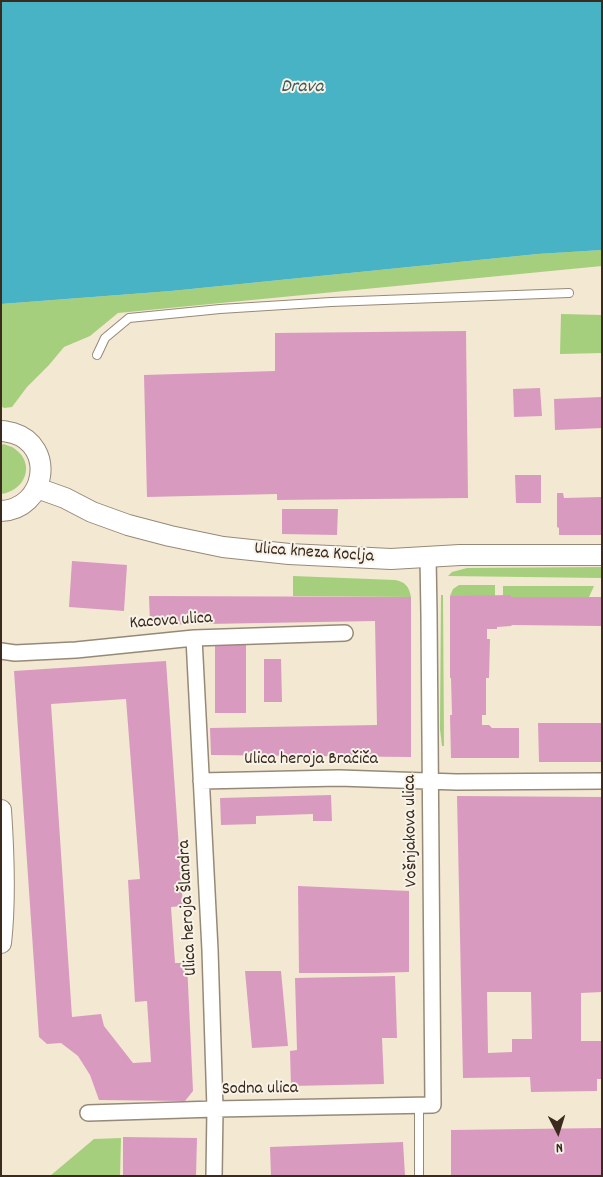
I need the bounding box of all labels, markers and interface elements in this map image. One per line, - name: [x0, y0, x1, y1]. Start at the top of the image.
- water label: Drava: [281, 77, 323, 99]
- street label: Ulica kneza Koclja: [253, 539, 375, 569]
- street label: Kacova ulica: [129, 608, 213, 636]
- street label: Ulica heroja Bračiča: [244, 750, 378, 772]
- street label: Vošnjakova ulica: [400, 775, 424, 887]
- street label: Ulica heroja Šlandra: [175, 839, 203, 977]
- street label: Sodna ulica: [222, 1079, 298, 1101]
- north arrow: [533, 1107, 583, 1157]
- text: N: [555, 1137, 564, 1157]

